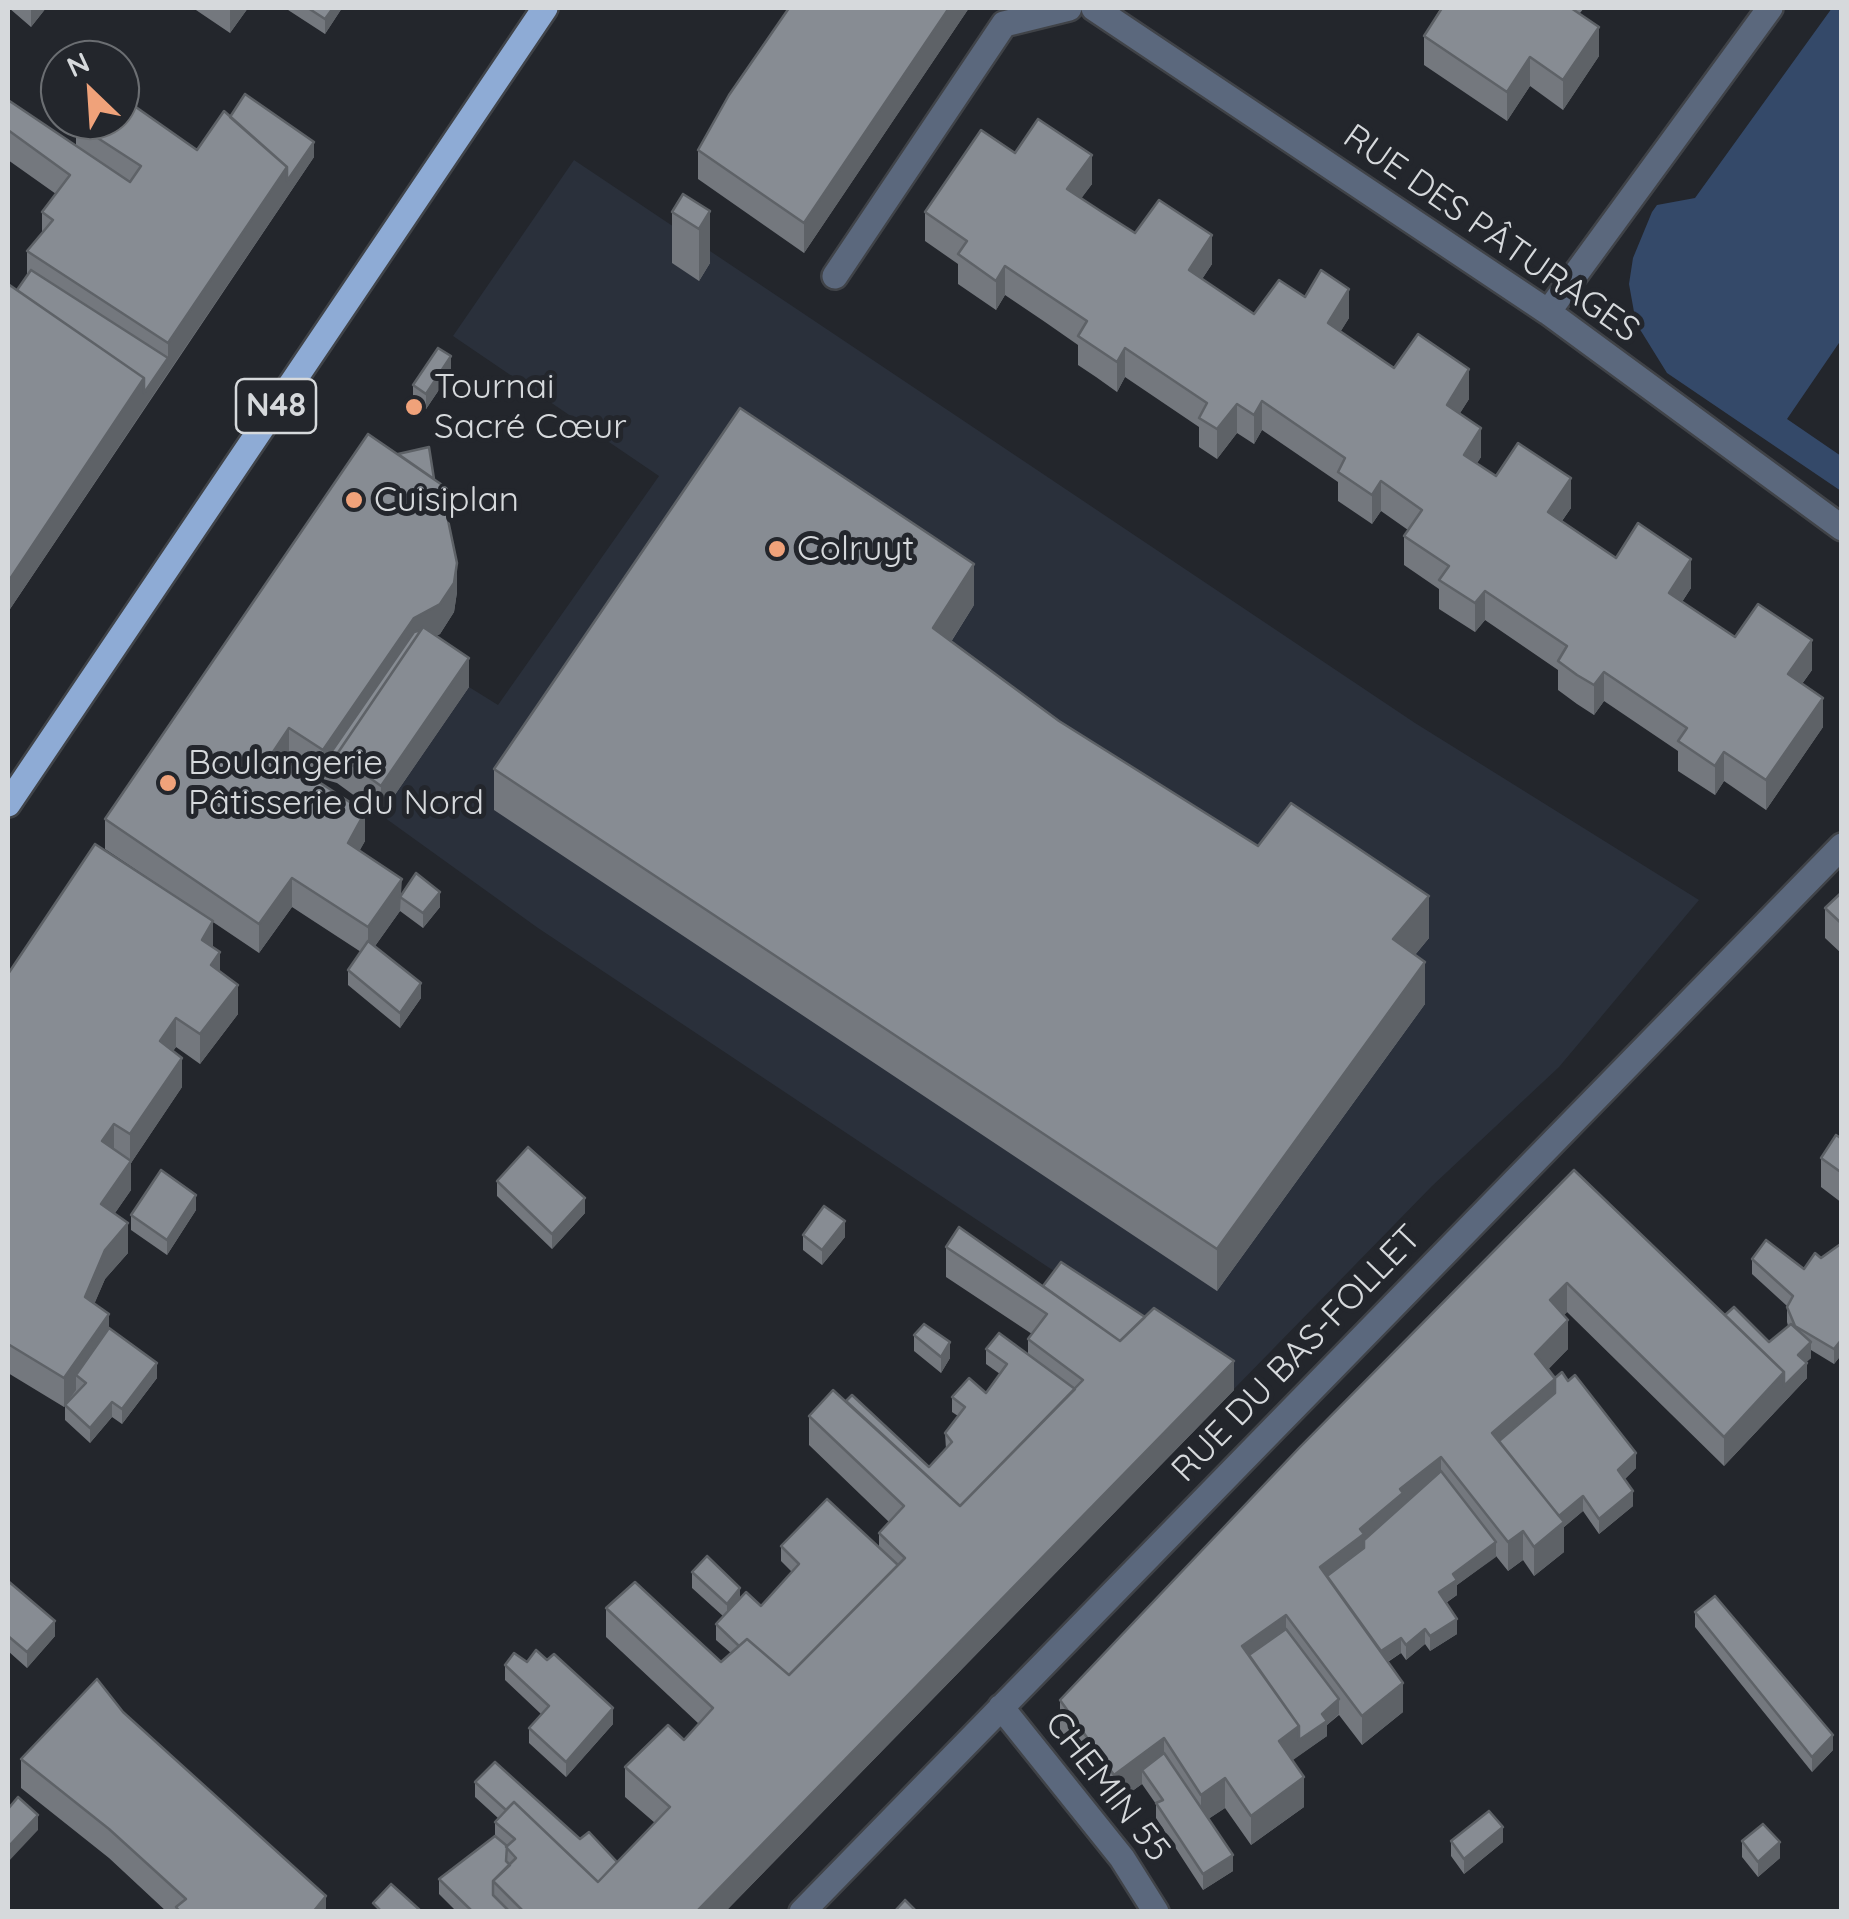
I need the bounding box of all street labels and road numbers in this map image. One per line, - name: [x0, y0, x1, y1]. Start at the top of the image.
- street label: RUE DES PÂTURAGES: [1335, 116, 1647, 352]
- road number: N48: [236, 379, 316, 433]
- street label: RUE DU BAS-FOLLET: [1164, 1217, 1430, 1491]
- street label: CHEMIN 55: [1035, 1704, 1179, 1870]

